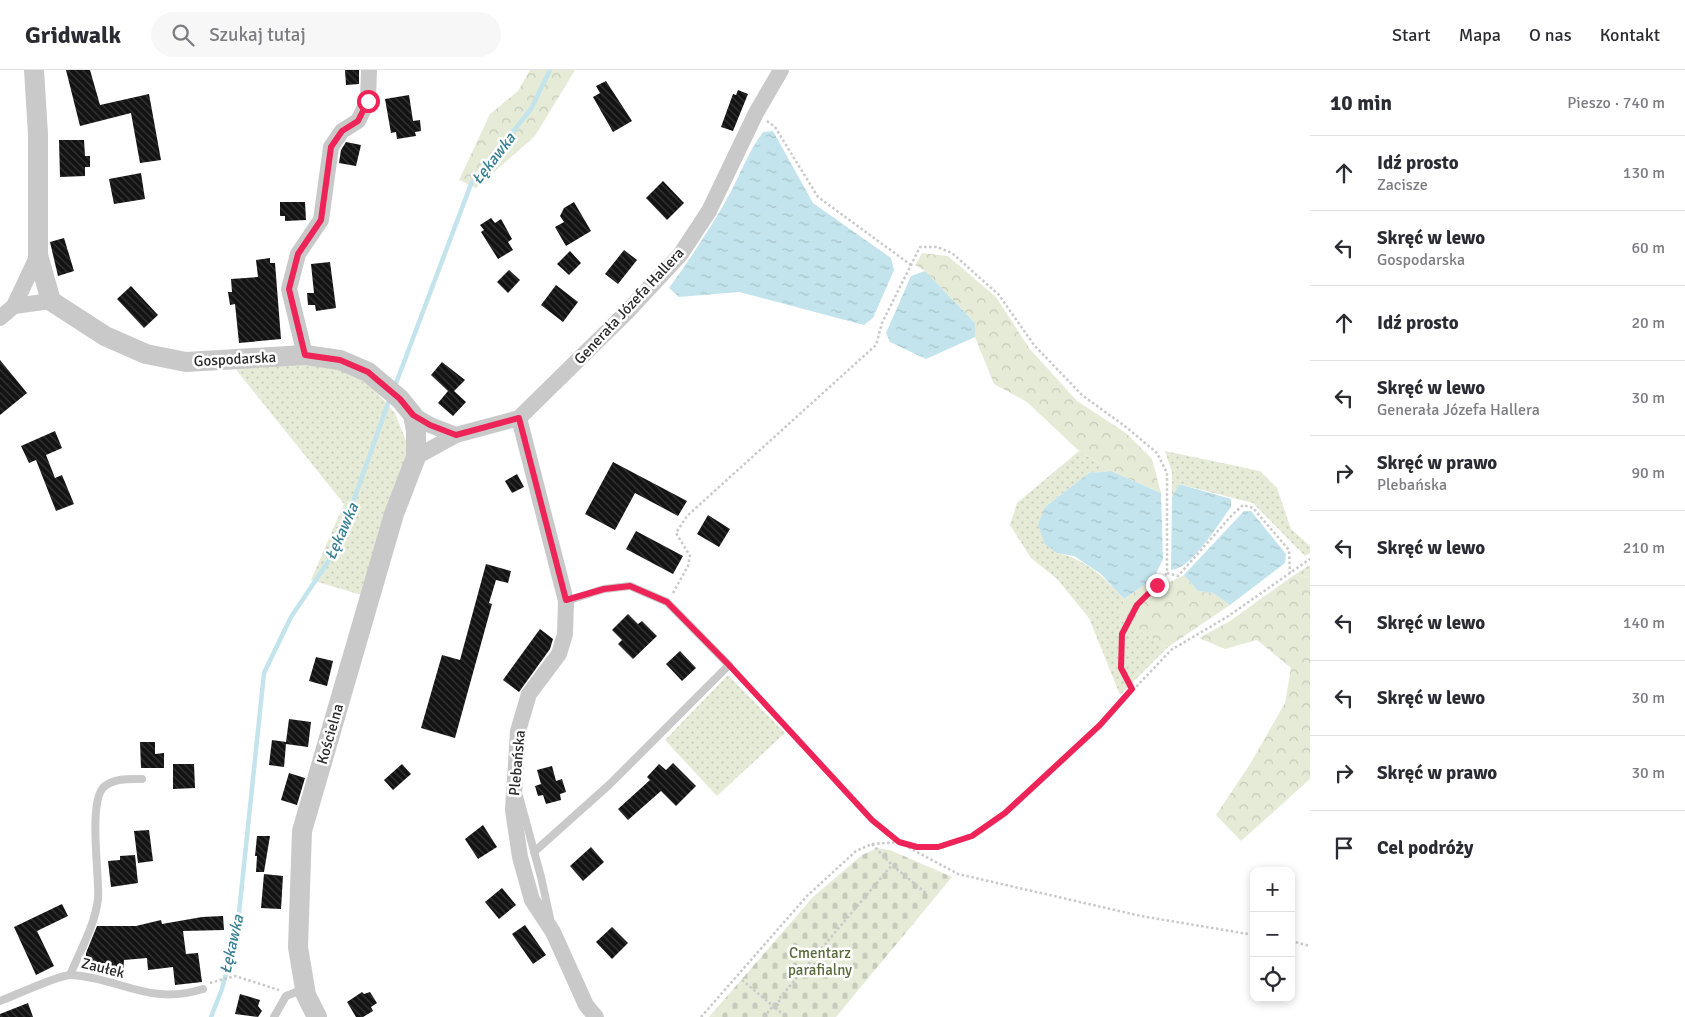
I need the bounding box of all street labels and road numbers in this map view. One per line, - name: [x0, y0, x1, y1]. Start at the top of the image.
- street label: Generała Józefa Hallera: [570, 244, 688, 368]
- street label: Gospodarska: [193, 348, 277, 370]
- street label: Kościelna: [313, 702, 347, 766]
- street label: Plebańska: [505, 730, 529, 796]
- street label: Zaułek: [79, 954, 127, 982]

